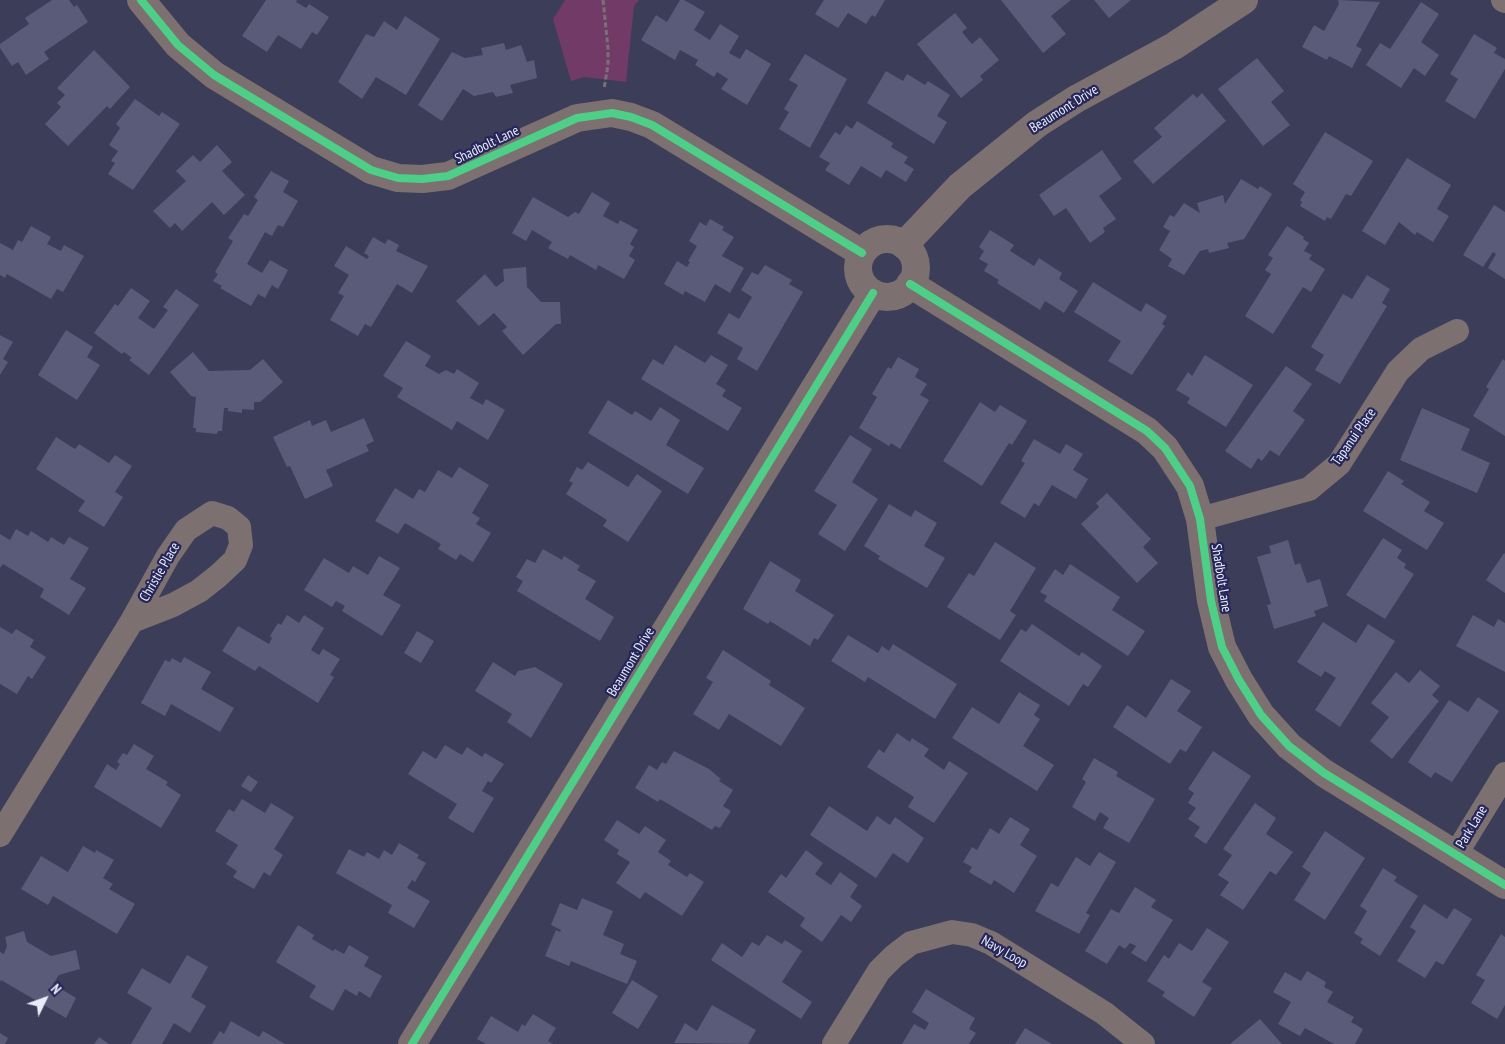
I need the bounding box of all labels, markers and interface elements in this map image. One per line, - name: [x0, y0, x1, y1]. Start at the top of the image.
- street label: Beaumont Drive: [1027, 81, 1101, 137]
- street label: Shadbolt Lane: [452, 122, 522, 168]
- street label: Tapanui Place: [1328, 405, 1380, 469]
- street label: Christie Place: [136, 539, 184, 605]
- street label: Shadbolt Lane: [1207, 543, 1235, 613]
- street label: Beaumont Drive: [604, 624, 658, 700]
- street label: Park Lane: [1453, 803, 1491, 851]
- street label: Navy Loop: [978, 932, 1030, 972]
- north arrow: [20, 974, 70, 1024]
- text: N: [47, 980, 65, 998]

